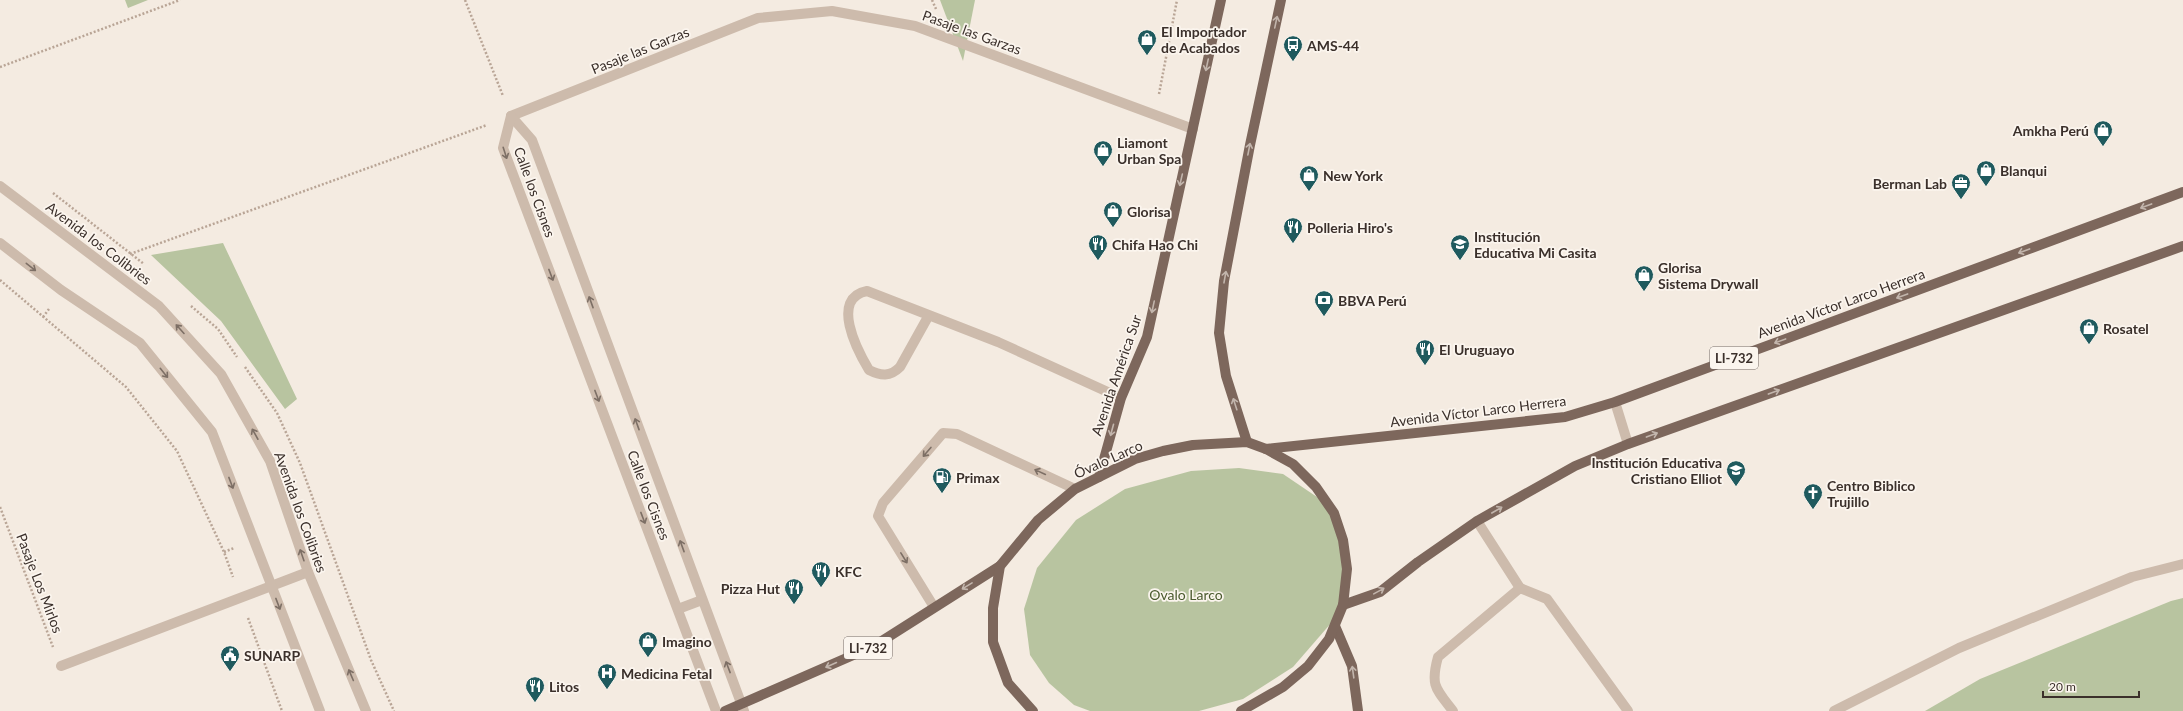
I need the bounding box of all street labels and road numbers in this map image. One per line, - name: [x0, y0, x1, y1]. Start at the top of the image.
- street label: Pasaje las Garzas: [920, 6, 1024, 58]
- street label: Pasaje las Garzas: [589, 23, 691, 77]
- street label: Calle los Cisnes: [511, 145, 559, 239]
- street label: Avenida los Colibries: [43, 198, 155, 288]
- street label: Avenida Víctor Larco Herrera: [1755, 265, 1927, 341]
- street label: Avenida América Sur: [1087, 312, 1145, 438]
- road number: LI-732: [1710, 347, 1758, 369]
- street label: Avenida Víctor Larco Herrera: [1389, 392, 1567, 430]
- street label: Óvalo Larco: [1071, 436, 1145, 482]
- street label: Calle los Cisnes: [624, 448, 674, 542]
- street label: Avenida los Colibries: [271, 449, 331, 575]
- street label: Pasaje Los Mirlos: [13, 531, 67, 635]
- road number: LI-732: [844, 637, 892, 659]

